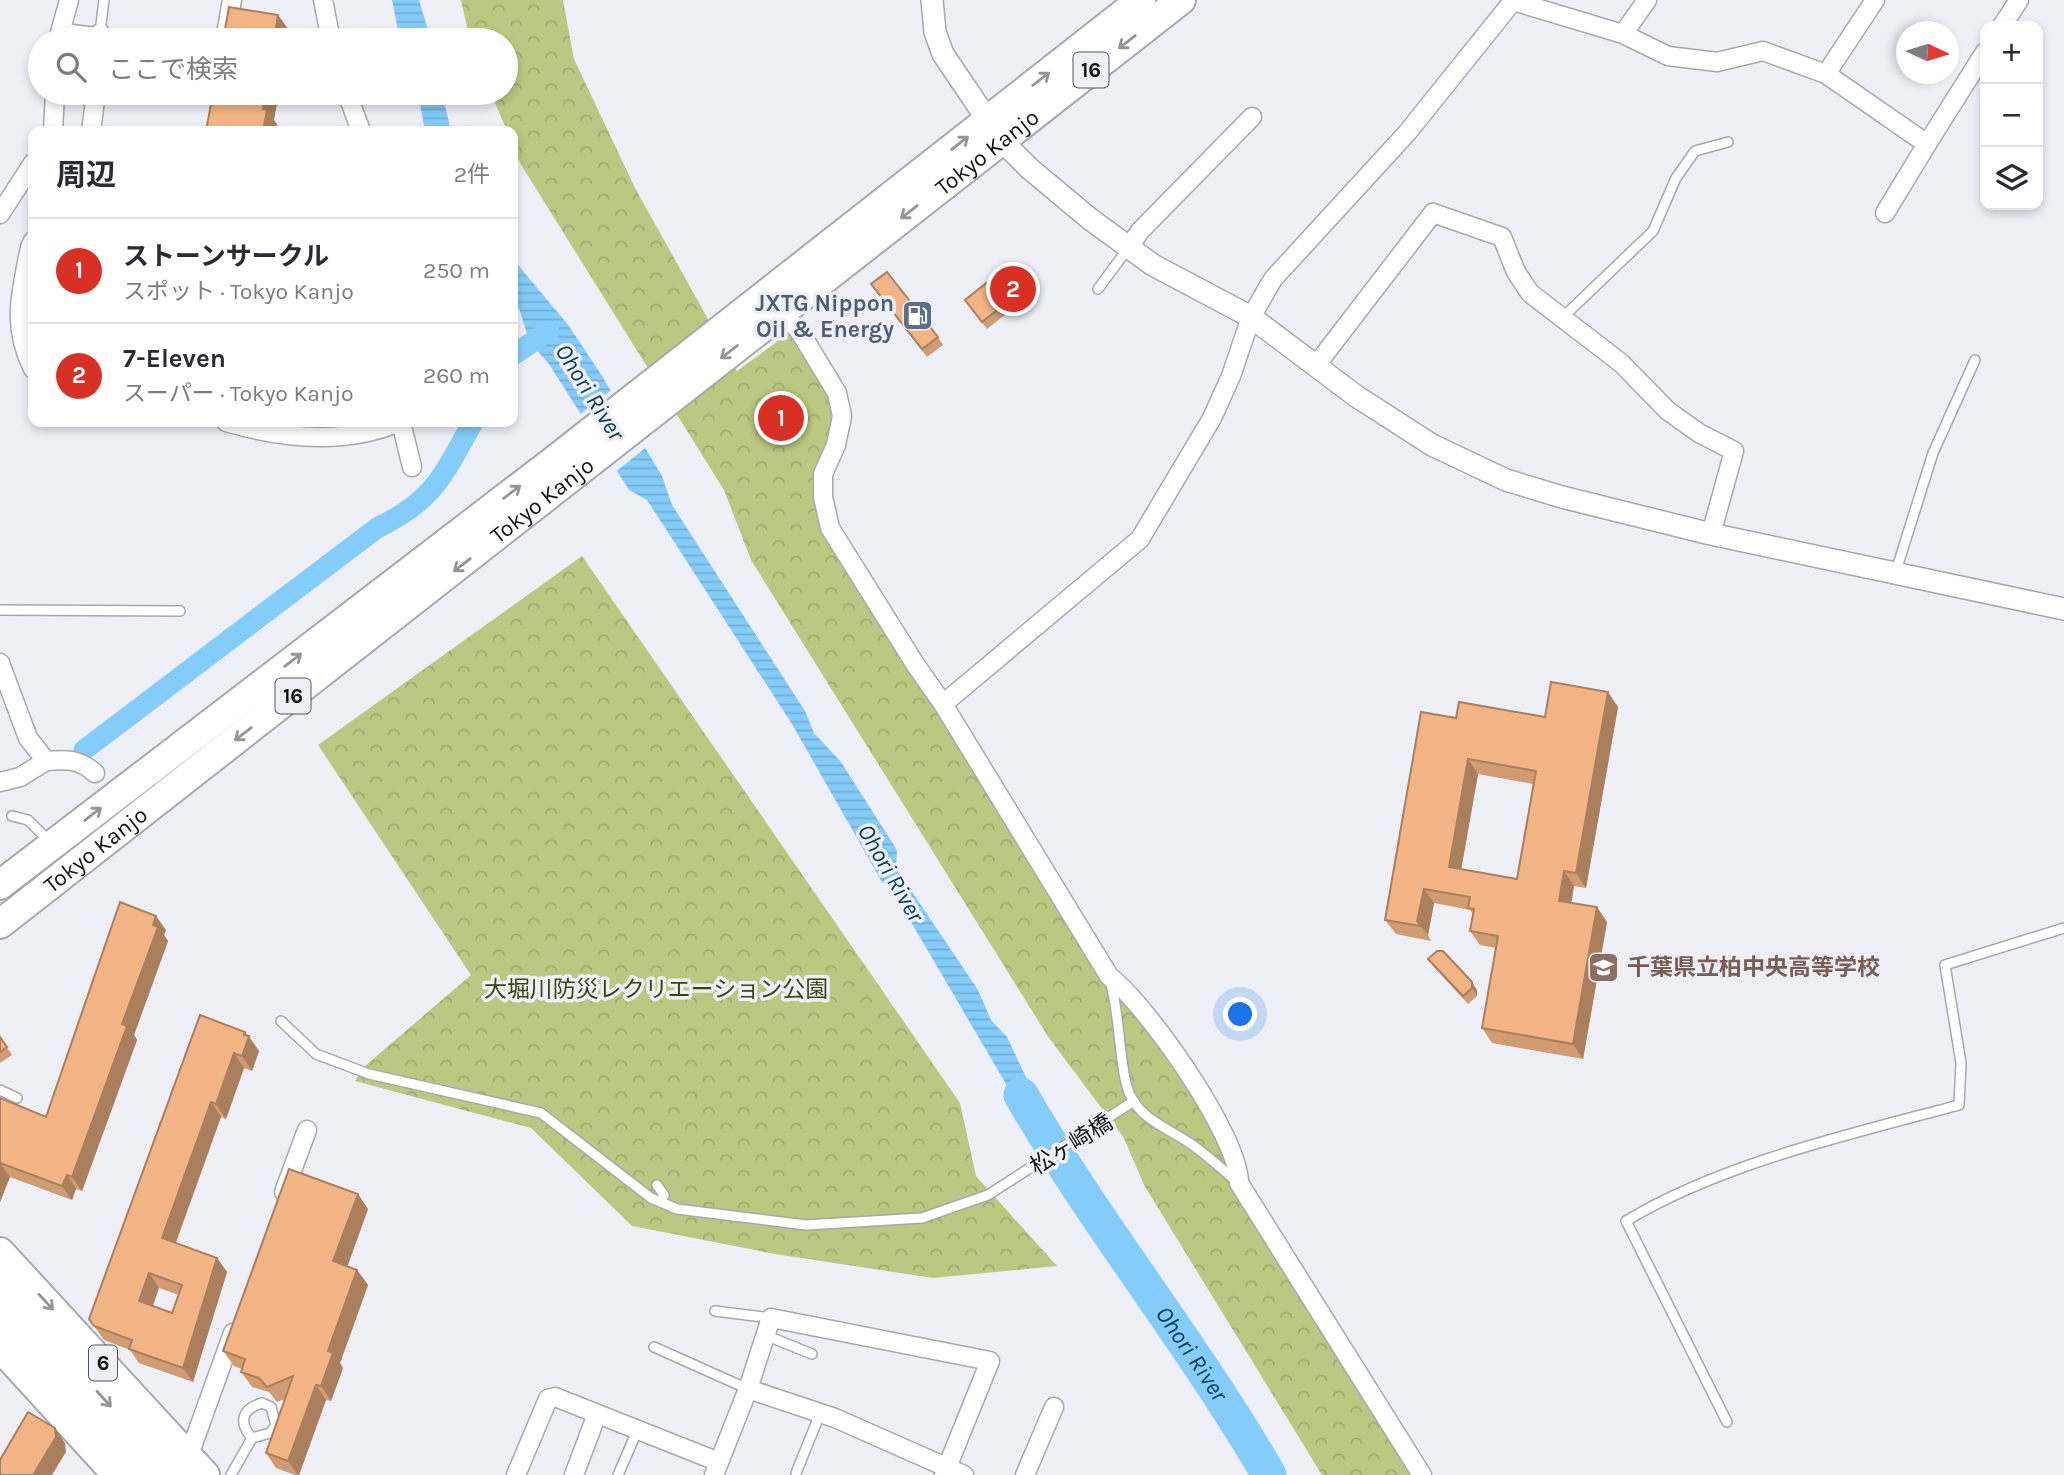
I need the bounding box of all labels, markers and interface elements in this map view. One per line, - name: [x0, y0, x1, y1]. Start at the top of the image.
- north arrow: [1896, 21, 1959, 84]
- map controls: [1980, 21, 2043, 210]
- button: +: [1980, 21, 2043, 84]
- search box: [28, 28, 518, 105]
- one-way arrow: [1119, 34, 1137, 49]
- icon: search: [52, 48, 90, 86]
- road number: 16: [1074, 52, 1108, 88]
- text: ここで検索: [108, 54, 238, 85]
- one-way arrow: [1032, 71, 1050, 86]
- button: −: [1980, 84, 2043, 147]
- street label: Tokyo Kanjo: [930, 103, 1044, 201]
- one-way arrow: [950, 135, 968, 150]
- button: layers: [1980, 147, 2043, 210]
- text: 周辺: [56, 157, 116, 193]
- text: 2件: [454, 161, 490, 188]
- one-way arrow: [900, 205, 918, 220]
- text: ストーンサークル: [123, 241, 329, 272]
- text: 1: [75, 257, 83, 284]
- text: 250 m: [423, 257, 490, 284]
- pin: 2: [990, 263, 1036, 315]
- text: スポット · Tokyo Kanjo: [123, 278, 354, 305]
- place label: JXTG Nippon Oil & Energy: [755, 290, 894, 343]
- fuel station icon: JXTG Nippon Oil & Energy: [900, 299, 934, 333]
- water label: Ohori River: [549, 339, 631, 446]
- text: 7-Eleven: [123, 343, 226, 374]
- one-way arrow: [721, 345, 739, 360]
- text: 2: [72, 362, 86, 389]
- text: 260 m: [423, 362, 490, 389]
- text: スーパー · Tokyo Kanjo: [123, 380, 354, 407]
- pin: 1: [758, 392, 804, 444]
- street label: Tokyo Kanjo: [485, 452, 599, 549]
- one-way arrow: [503, 485, 521, 500]
- one-way arrow: [453, 557, 471, 572]
- one-way arrow: [283, 653, 301, 668]
- road number: 16: [276, 678, 310, 714]
- one-way arrow: [235, 727, 253, 742]
- street label: Tokyo Kanjo: [38, 801, 153, 899]
- one-way arrow: [83, 806, 101, 821]
- water label: Ohori River: [852, 819, 931, 928]
- school or university icon: 千葉県立柏中央高等学校: [1587, 950, 1621, 984]
- place label: 千葉県立柏中央高等学校: [1627, 954, 1880, 981]
- park label: 大堀川防災レクリエーション公園: [484, 976, 828, 1003]
- your location: [1223, 997, 1257, 1031]
- street label: 松ヶ崎橋: [1025, 1109, 1117, 1180]
- one-way arrow: [38, 1293, 55, 1310]
- water label: Ohori River: [1150, 1301, 1234, 1407]
- road number: 6: [89, 1346, 117, 1380]
- one-way arrow: [96, 1390, 112, 1408]

